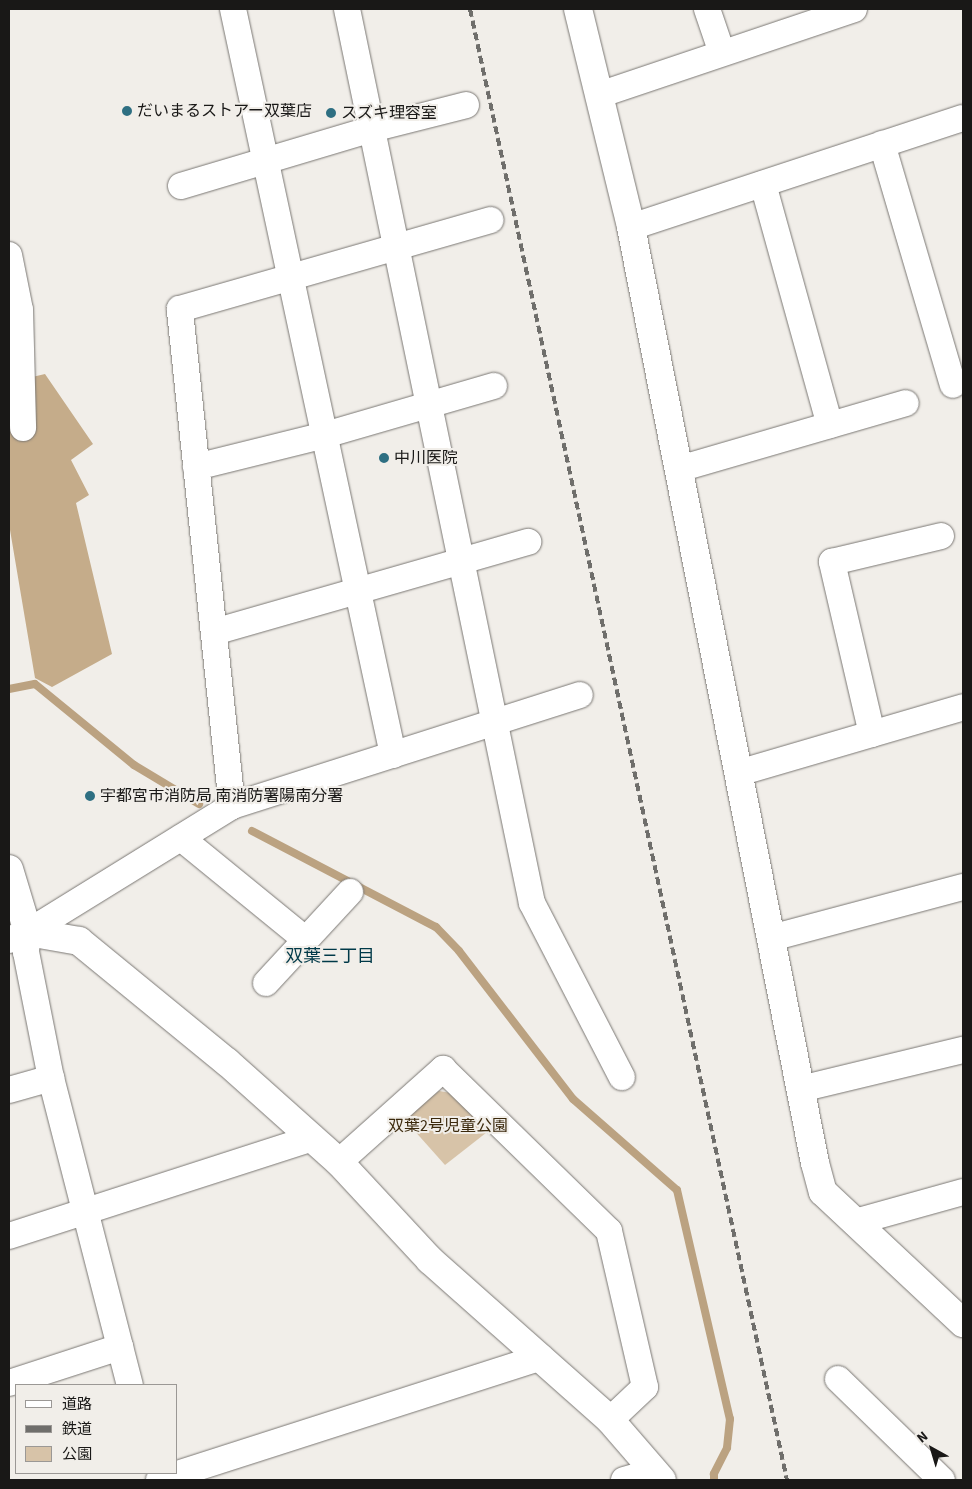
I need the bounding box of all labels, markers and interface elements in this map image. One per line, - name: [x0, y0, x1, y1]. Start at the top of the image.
- place label: だいまるストアー双葉店: [137, 101, 312, 121]
- place label: スズキ理容室: [341, 103, 437, 123]
- marker: だいまるストアー双葉店: [121, 105, 133, 117]
- marker: スズキ理容室: [325, 107, 337, 119]
- place label: 中川医院: [394, 448, 458, 468]
- marker: 中川医院: [378, 452, 390, 464]
- place label: 宇都宮市消防局 南消防署陽南分署: [100, 786, 343, 806]
- marker: 宇都宮市消防局 南消防署陽南分署: [84, 790, 96, 802]
- district label: 双葉三丁目: [285, 946, 375, 968]
- park label: 双葉2号児童公園: [388, 1116, 508, 1136]
- legend: [15, 1384, 178, 1474]
- text: 道路: [62, 1394, 92, 1415]
- text: 鉄道: [62, 1419, 92, 1440]
- north arrow: [907, 1424, 957, 1474]
- text: N: [913, 1427, 932, 1448]
- text: 公園: [62, 1444, 92, 1465]

